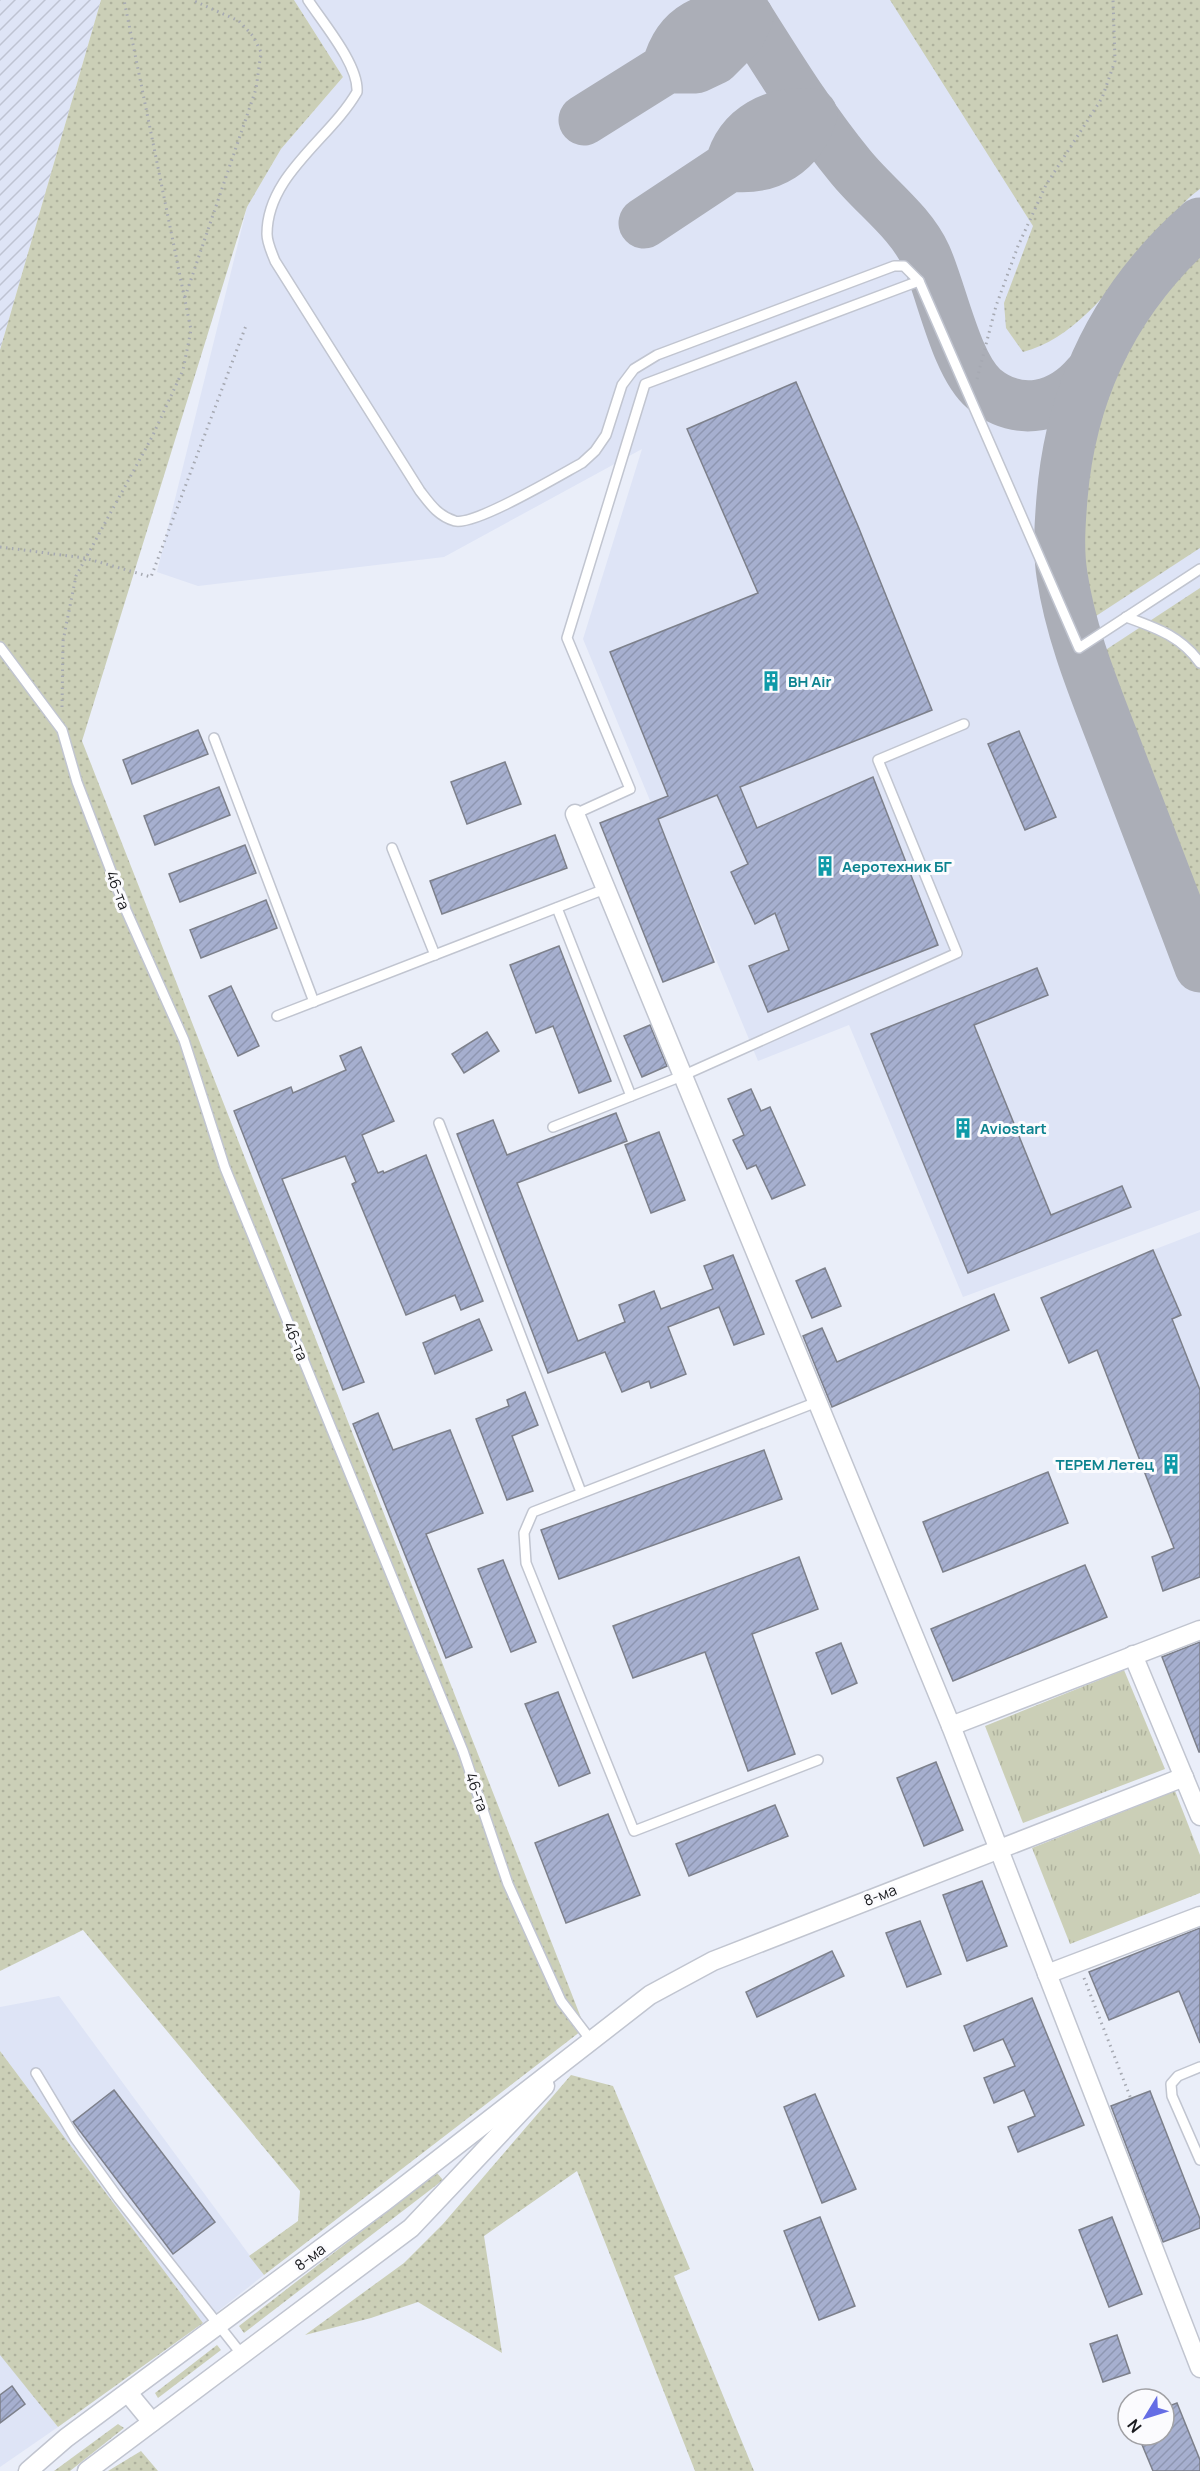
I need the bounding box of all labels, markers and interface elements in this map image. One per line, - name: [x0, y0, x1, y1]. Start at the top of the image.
- building icon: BH Air: [759, 669, 783, 693]
- place label: BH Air: [788, 671, 832, 692]
- building icon: Аеротехник БГ: [813, 854, 837, 878]
- place label: Аеротехник БГ: [842, 856, 953, 877]
- street label: 46-та: [101, 868, 135, 912]
- building icon: Aviostart: [951, 1116, 975, 1140]
- place label: Aviostart: [980, 1118, 1047, 1139]
- street label: 46-та: [279, 1318, 313, 1364]
- building icon: ТЕРЕМ Летец: [1159, 1452, 1183, 1476]
- place label: ТЕРЕМ Летец: [1056, 1454, 1154, 1475]
- street label: 46-та: [461, 1770, 493, 1814]
- street label: 8-ма: [860, 1879, 900, 1911]
- street label: 8-ма: [290, 2238, 330, 2276]
- north arrow: [1116, 2387, 1176, 2447]
- text: N: [1122, 2415, 1146, 2438]

